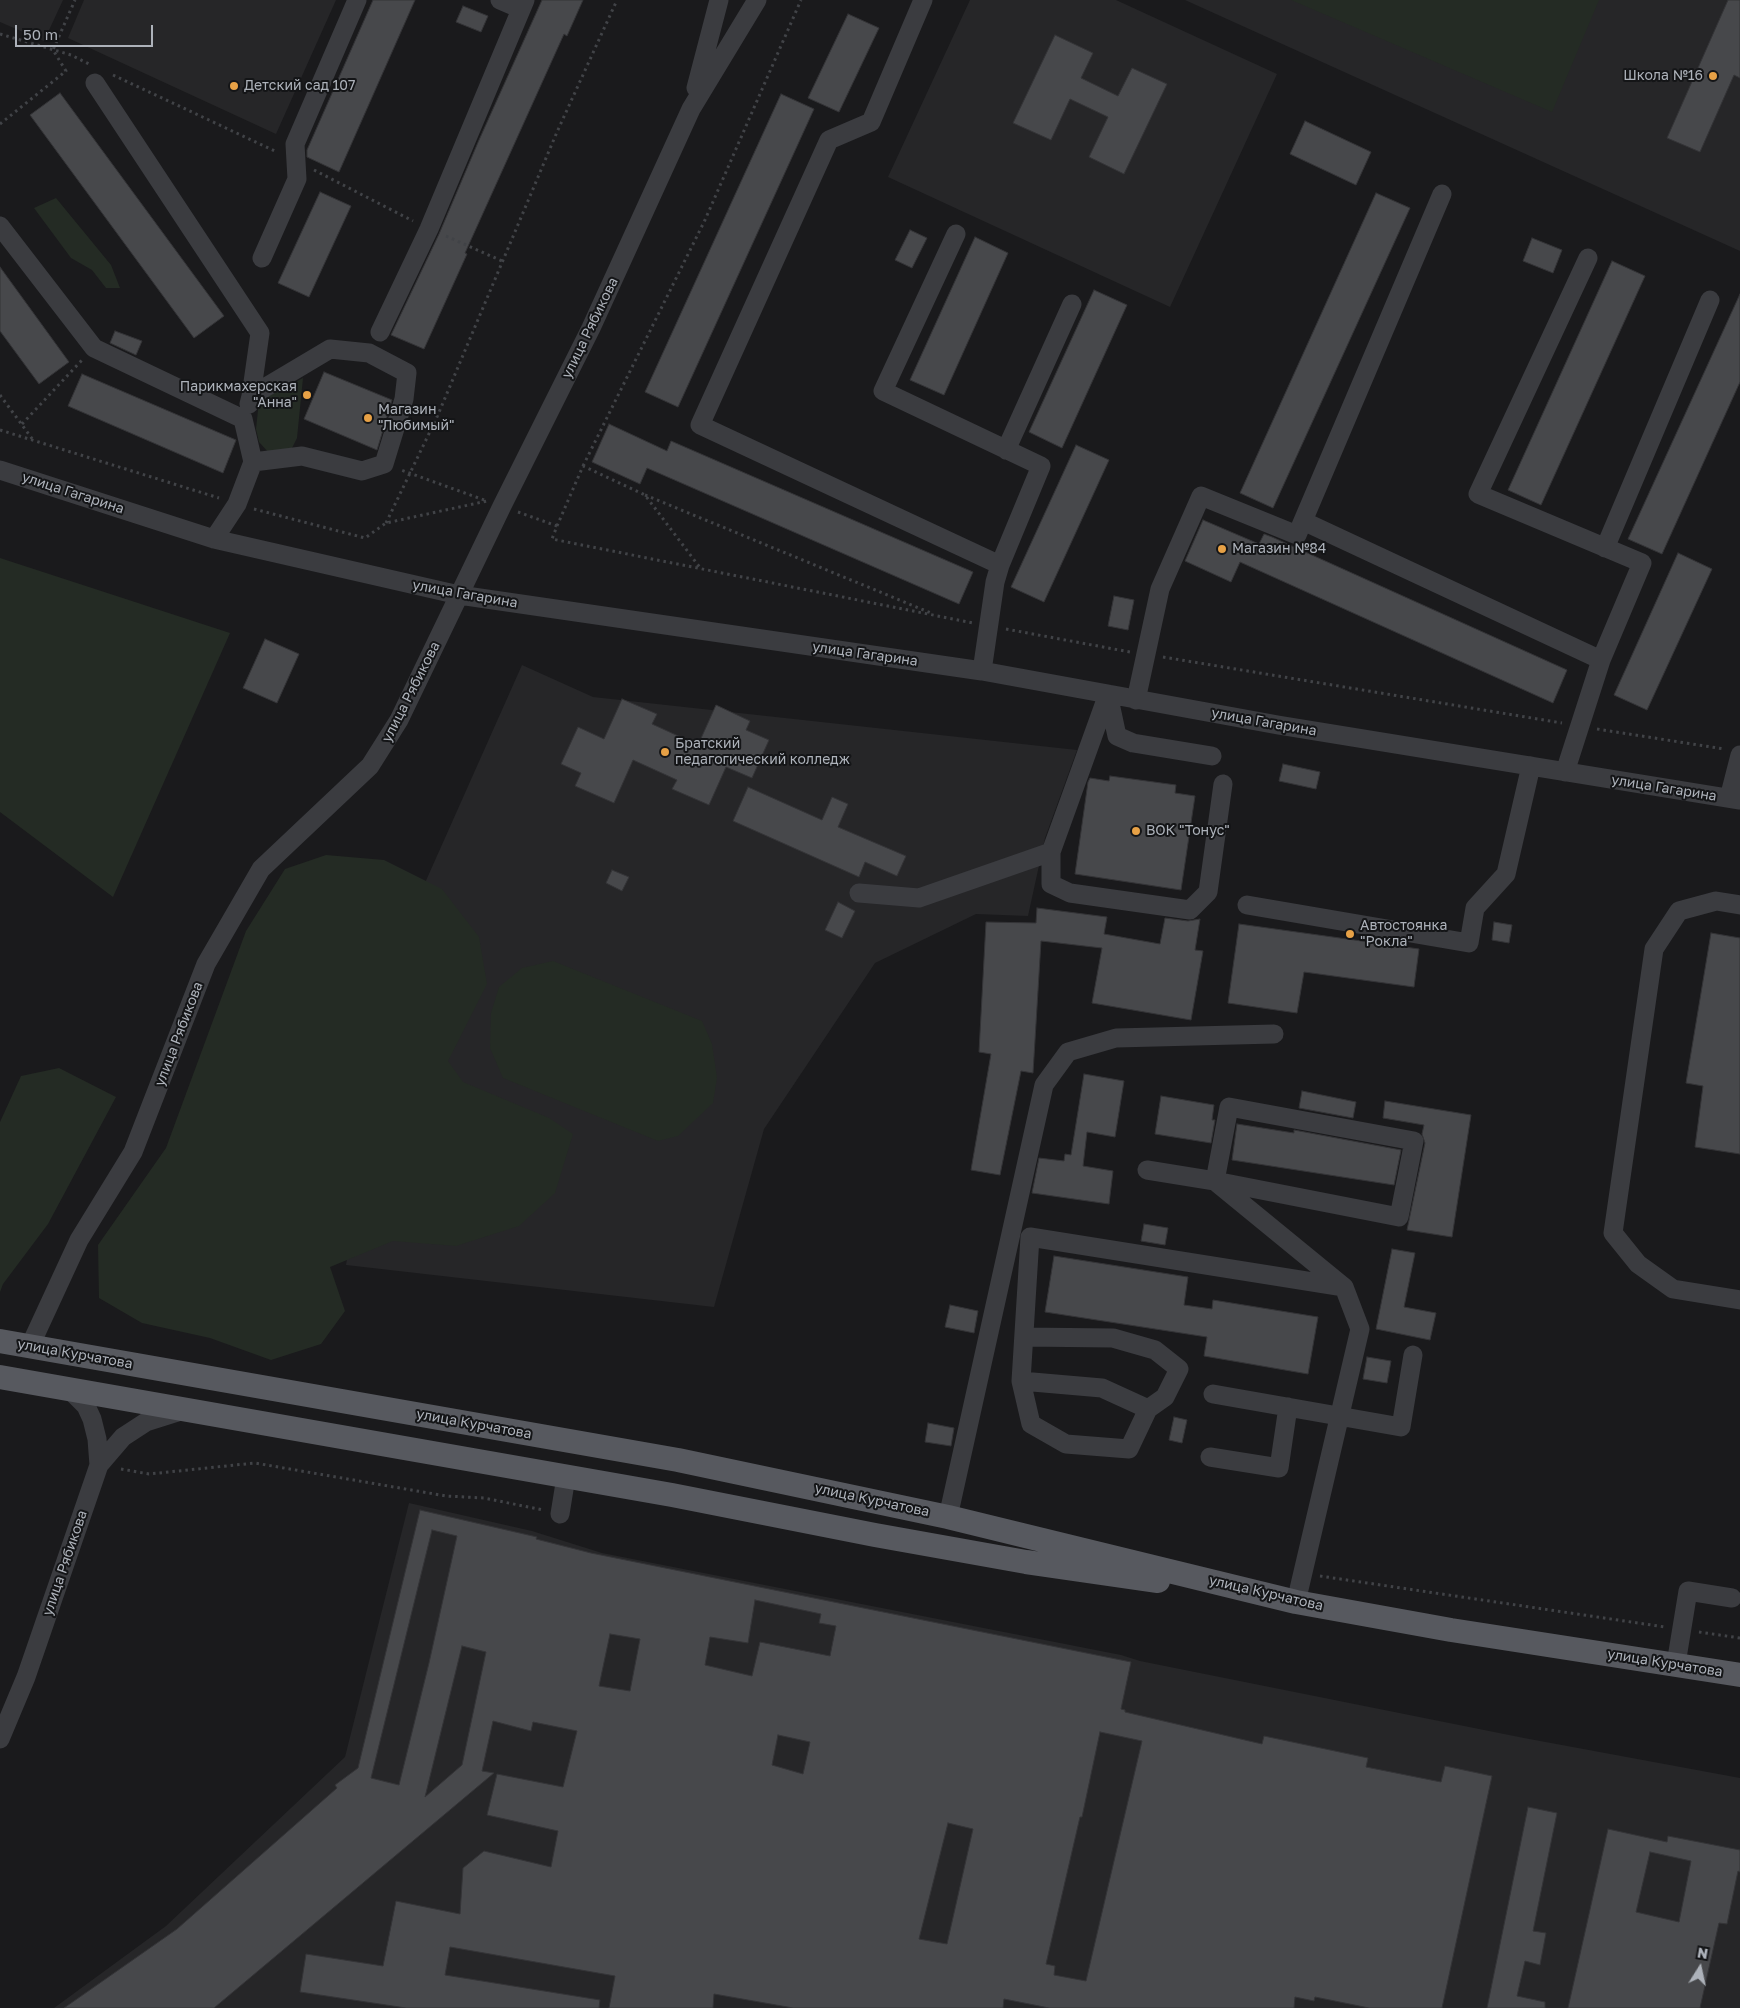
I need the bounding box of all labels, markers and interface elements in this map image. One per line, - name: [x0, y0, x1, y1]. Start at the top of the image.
- scale bar: [18, 15, 155, 47]
- text: 50 m: [23, 25, 58, 43]
- place label: Школа №16: [1623, 68, 1703, 84]
- marker: Школа №16: [1707, 70, 1719, 82]
- place label: Детский сад 107: [244, 78, 355, 94]
- marker: Детский сад 107: [228, 80, 240, 92]
- street label: улица Рябикова: [558, 275, 622, 381]
- place label: Парикмахерская "Анна": [180, 379, 297, 412]
- marker: Парикмахерская "Анна": [301, 389, 313, 401]
- place label: Магазин "Любимый": [378, 402, 455, 434]
- marker: Магазин "Любимый": [362, 412, 374, 424]
- street label: улица Гагарина: [20, 469, 126, 517]
- place label: Магазин №84: [1232, 541, 1326, 557]
- marker: Магазин №84: [1216, 543, 1228, 555]
- street label: улица Гагарина: [411, 576, 519, 612]
- street label: улица Гагарина: [811, 638, 919, 670]
- street label: улица Рябикова: [378, 639, 444, 745]
- street label: улица Гагарина: [1210, 704, 1318, 740]
- place label: Братский педагогический колледж: [675, 736, 850, 769]
- marker: Братский педагогический колледж: [659, 746, 671, 758]
- street label: улица Гагарина: [1610, 771, 1718, 805]
- place label: ВОК "Тонус": [1146, 823, 1230, 839]
- marker: ВОК "Тонус": [1130, 825, 1142, 837]
- place label: Автостоянка "Рокла": [1360, 918, 1447, 950]
- marker: Автостоянка "Рокла": [1344, 928, 1356, 940]
- street label: улица Рябикова: [151, 979, 207, 1089]
- street label: улица Курчатова: [16, 1336, 134, 1372]
- street label: улица Курчатова: [415, 1406, 533, 1442]
- street label: улица Курчатова: [813, 1480, 931, 1520]
- street label: улица Рябикова: [39, 1508, 91, 1618]
- street label: улица Курчатова: [1207, 1572, 1325, 1614]
- street label: улица Курчатова: [1606, 1646, 1724, 1680]
- north arrow: [1675, 1943, 1725, 1993]
- text: N: [1696, 1943, 1709, 1962]

